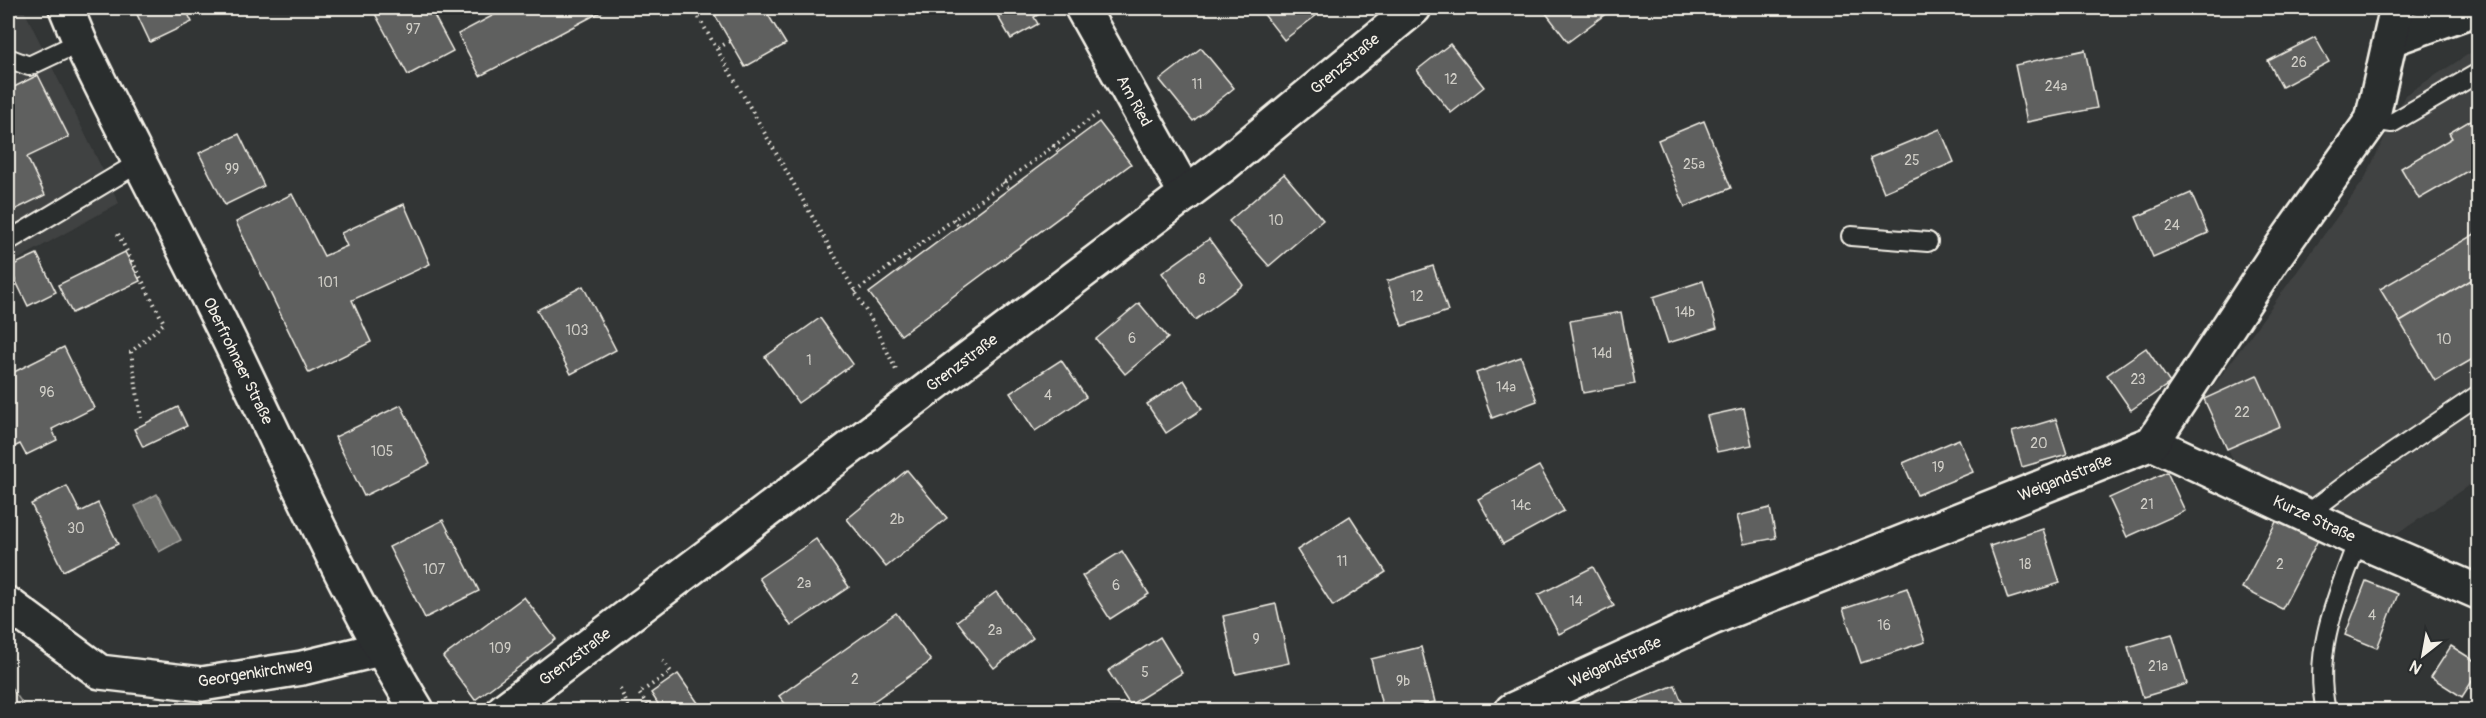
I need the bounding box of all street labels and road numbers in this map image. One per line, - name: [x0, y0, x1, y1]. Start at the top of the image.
- street label: Grenzstraße: [1306, 29, 1384, 99]
- street label: Am Ried: [1112, 72, 1156, 130]
- street label: Oberfrohnaer Straße: [199, 294, 277, 428]
- street label: Grenzstraße: [922, 330, 1002, 396]
- street label: Weigandstraße: [2015, 450, 2115, 506]
- street label: Kurze Straße: [2270, 491, 2358, 547]
- street label: Grenzstraße: [535, 624, 615, 690]
- street label: Weigandstraße: [1566, 632, 1664, 692]
- street label: Georgenkirchweg: [197, 654, 313, 692]

